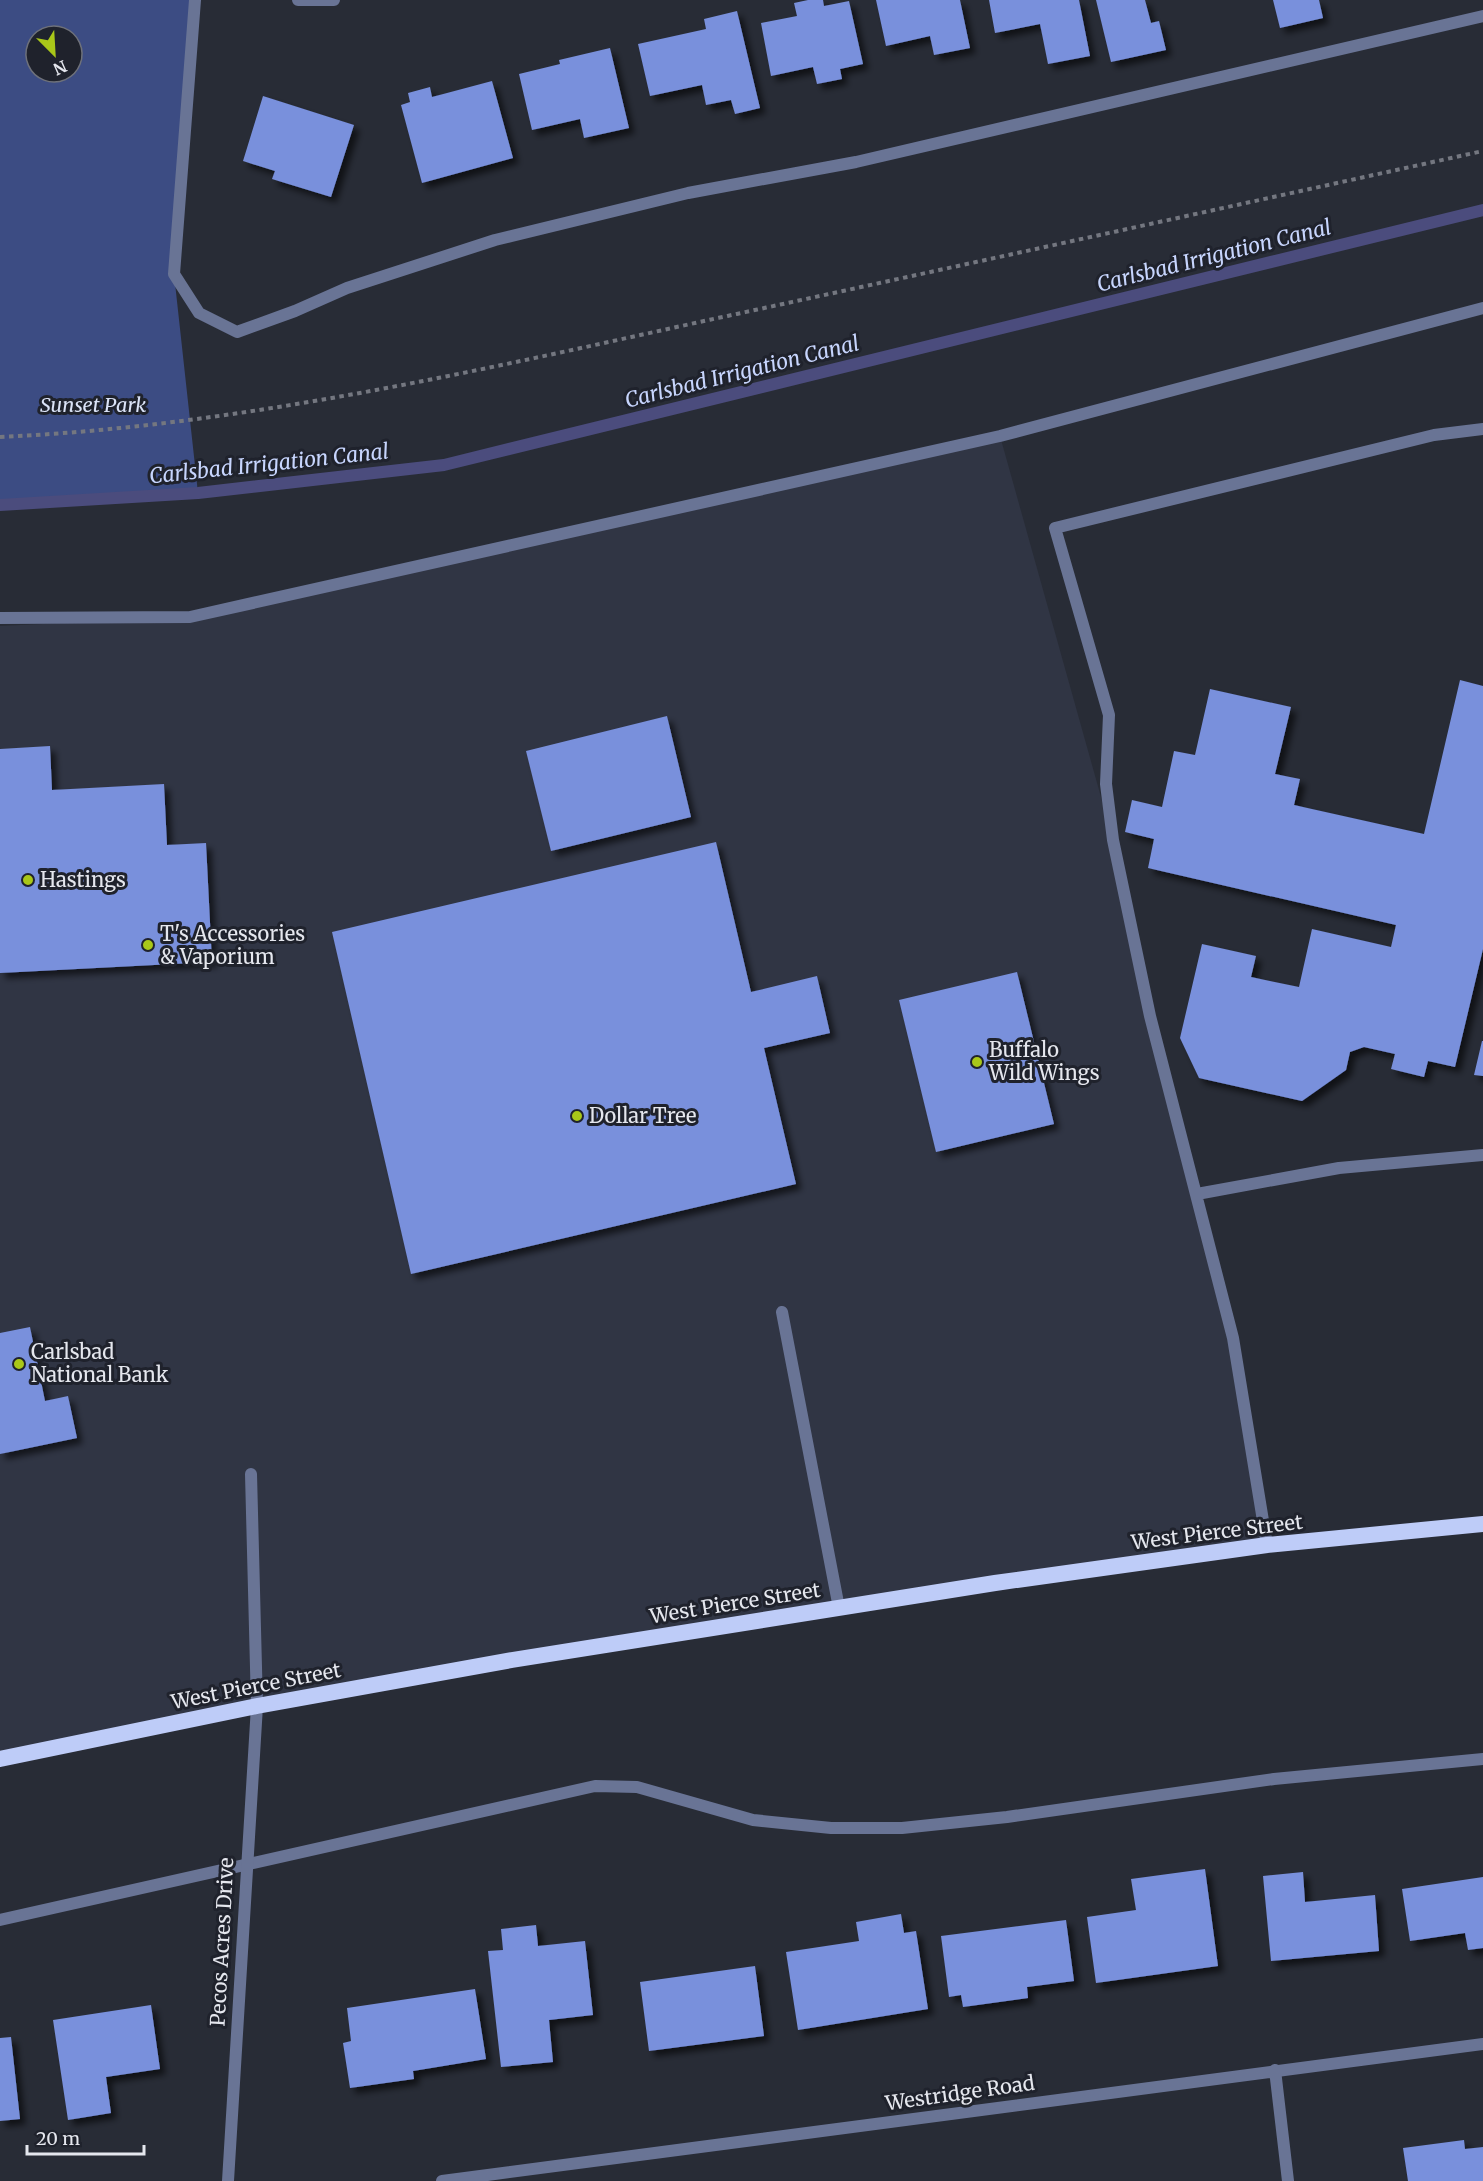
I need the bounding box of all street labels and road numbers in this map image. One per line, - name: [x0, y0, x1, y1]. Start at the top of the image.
- street label: West Pierce Street: [1129, 1509, 1304, 1555]
- street label: West Pierce Street: [647, 1577, 822, 1628]
- street label: West Pierce Street: [168, 1657, 343, 1714]
- street label: Pecos Acres Drive: [205, 1857, 238, 2027]
- street label: Westridge Road: [883, 2070, 1036, 2115]

